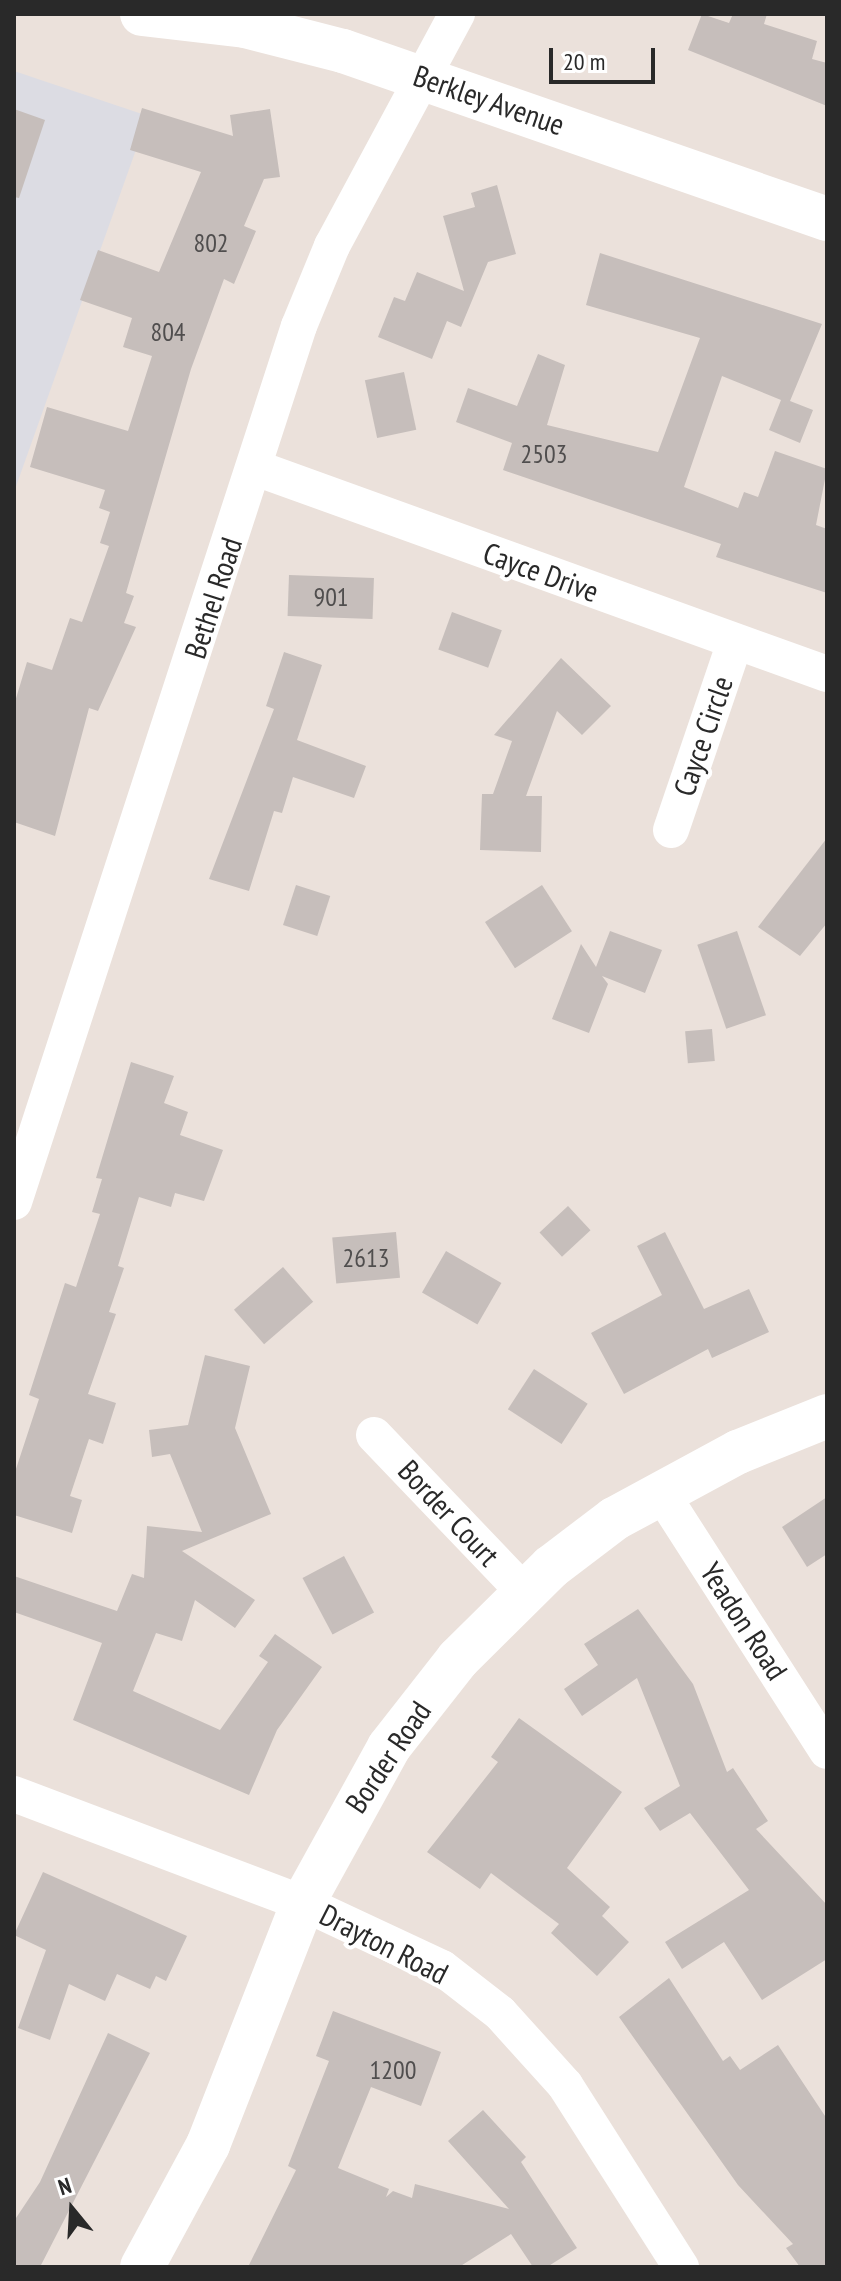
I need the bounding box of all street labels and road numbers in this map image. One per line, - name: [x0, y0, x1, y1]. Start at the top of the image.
- street label: Berkley Avenue: [408, 57, 570, 143]
- street label: Bethel Road: [177, 533, 249, 663]
- street label: Cayce Drive: [478, 535, 604, 609]
- street label: Cayce Circle: [666, 671, 740, 801]
- street label: Border Court: [391, 1453, 507, 1573]
- street label: Yeadon Road: [693, 1556, 795, 1686]
- street label: Border Road: [338, 1695, 438, 1819]
- street label: Drayton Road: [314, 1896, 454, 1992]

